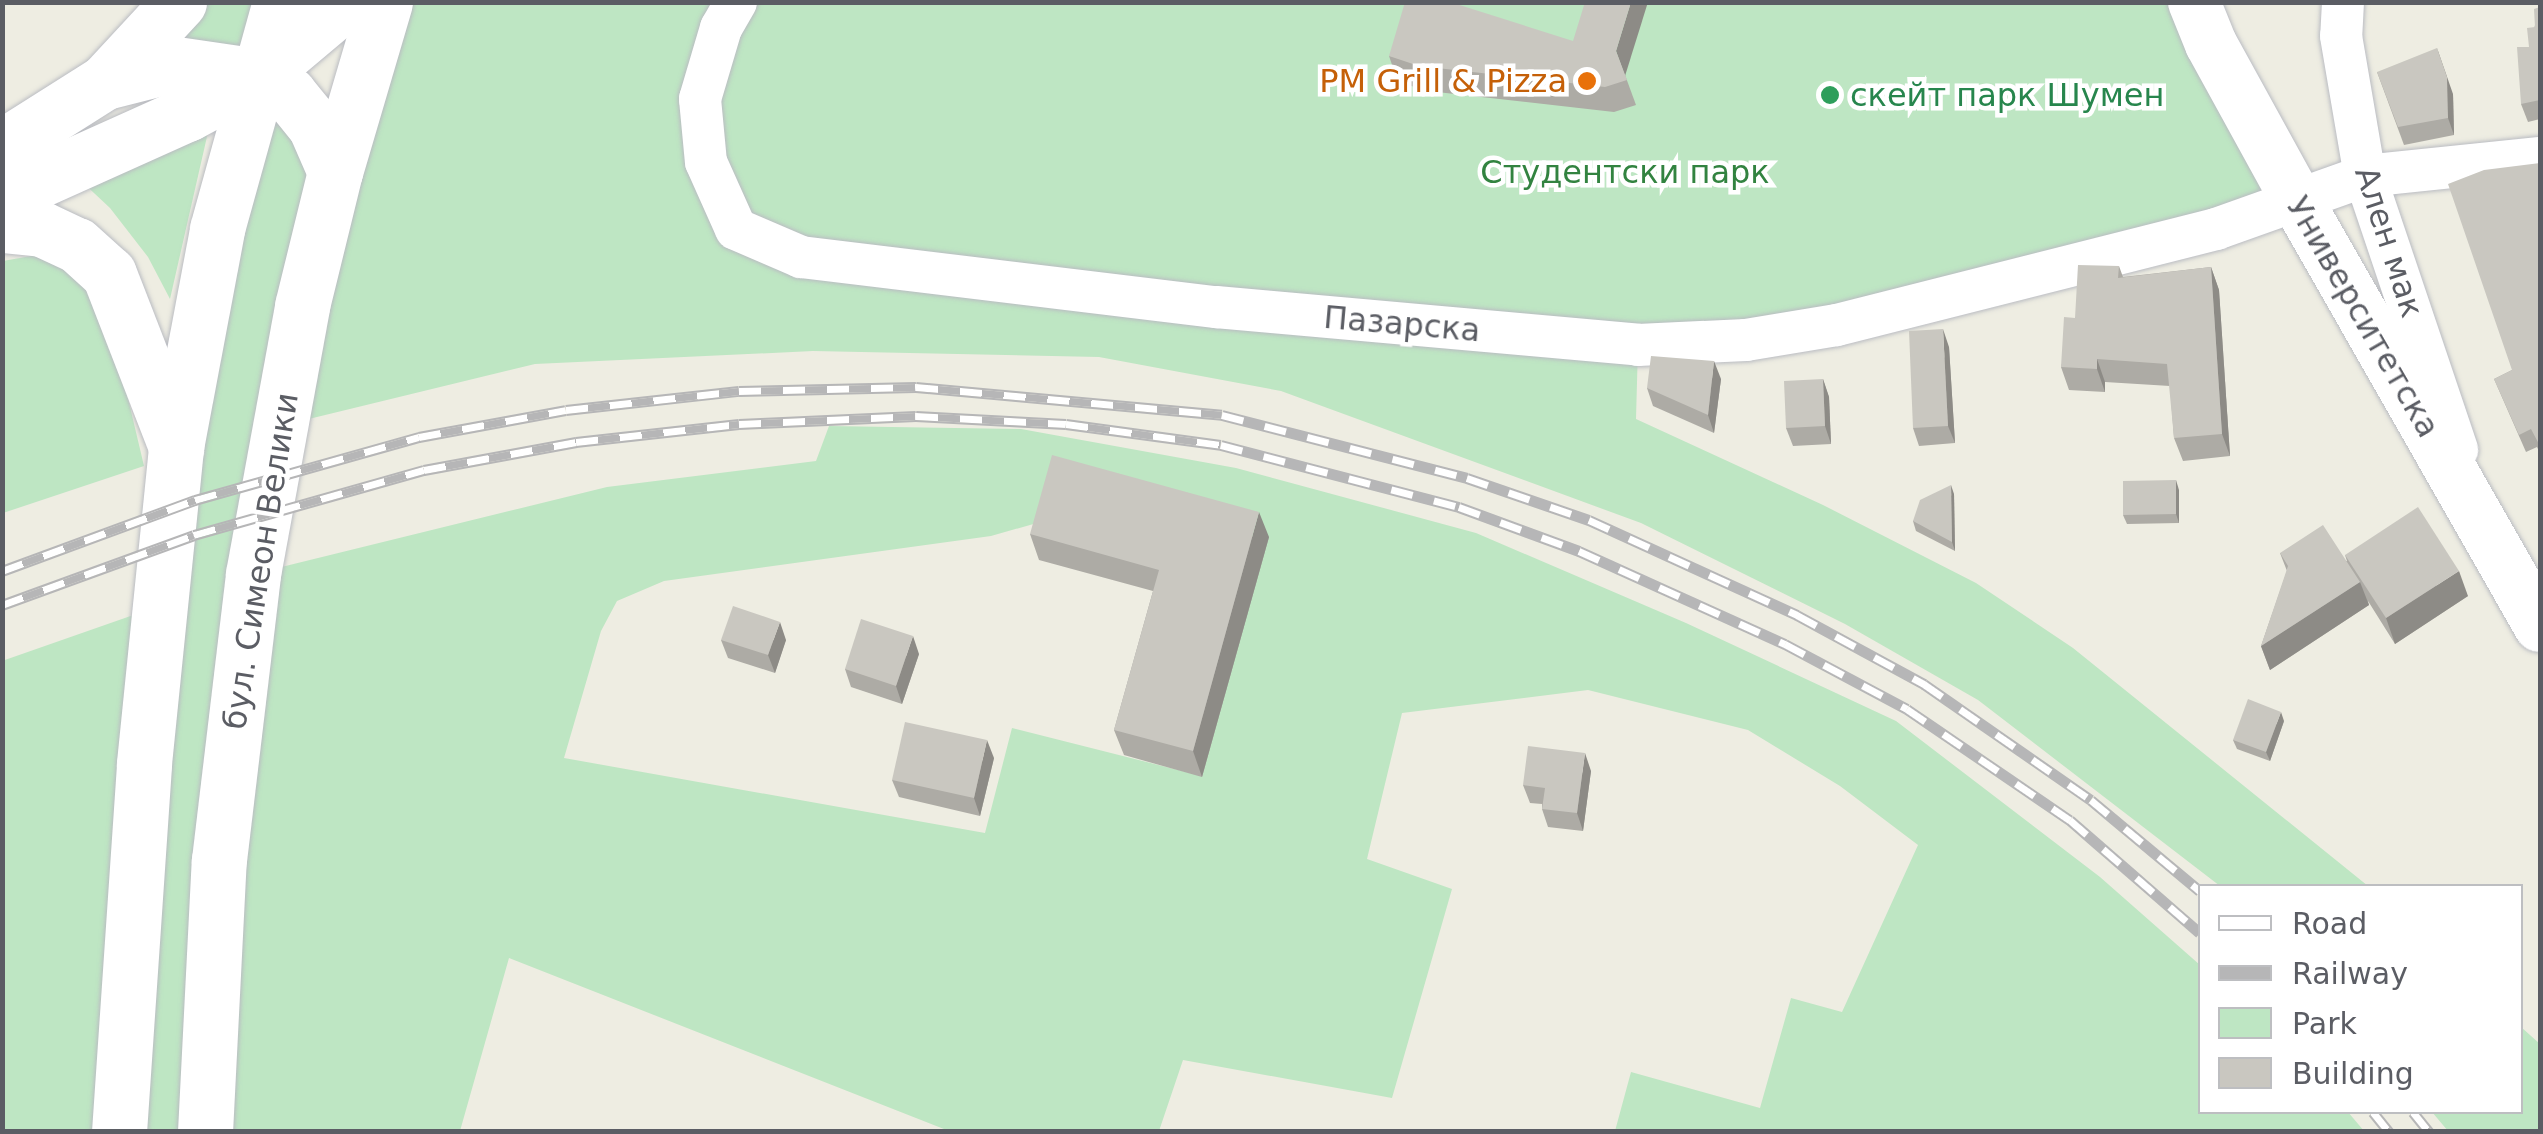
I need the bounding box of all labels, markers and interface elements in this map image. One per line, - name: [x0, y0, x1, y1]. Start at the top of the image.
- place label: PM Grill & Pizza: [1319, 62, 1567, 100]
- marker: PM Grill & Pizza: [1576, 70, 1598, 92]
- place label: скейт парк Шумен: [1850, 76, 2164, 114]
- marker: скейт парк Шумен: [1819, 84, 1841, 106]
- park label: Студентски парк: [1480, 153, 1770, 191]
- street label: Ален мак: [2347, 162, 2431, 322]
- street label: Университетска: [2278, 190, 2448, 444]
- street label: Пазарска: [1322, 298, 1482, 350]
- street label: бул. Симеон Велики: [215, 390, 307, 732]
- legend: [2198, 884, 2523, 1114]
- text: Road: [2292, 906, 2367, 941]
- text: Railway: [2292, 956, 2408, 991]
- text: Park: [2292, 1006, 2357, 1041]
- text: Building: [2292, 1056, 2414, 1091]

